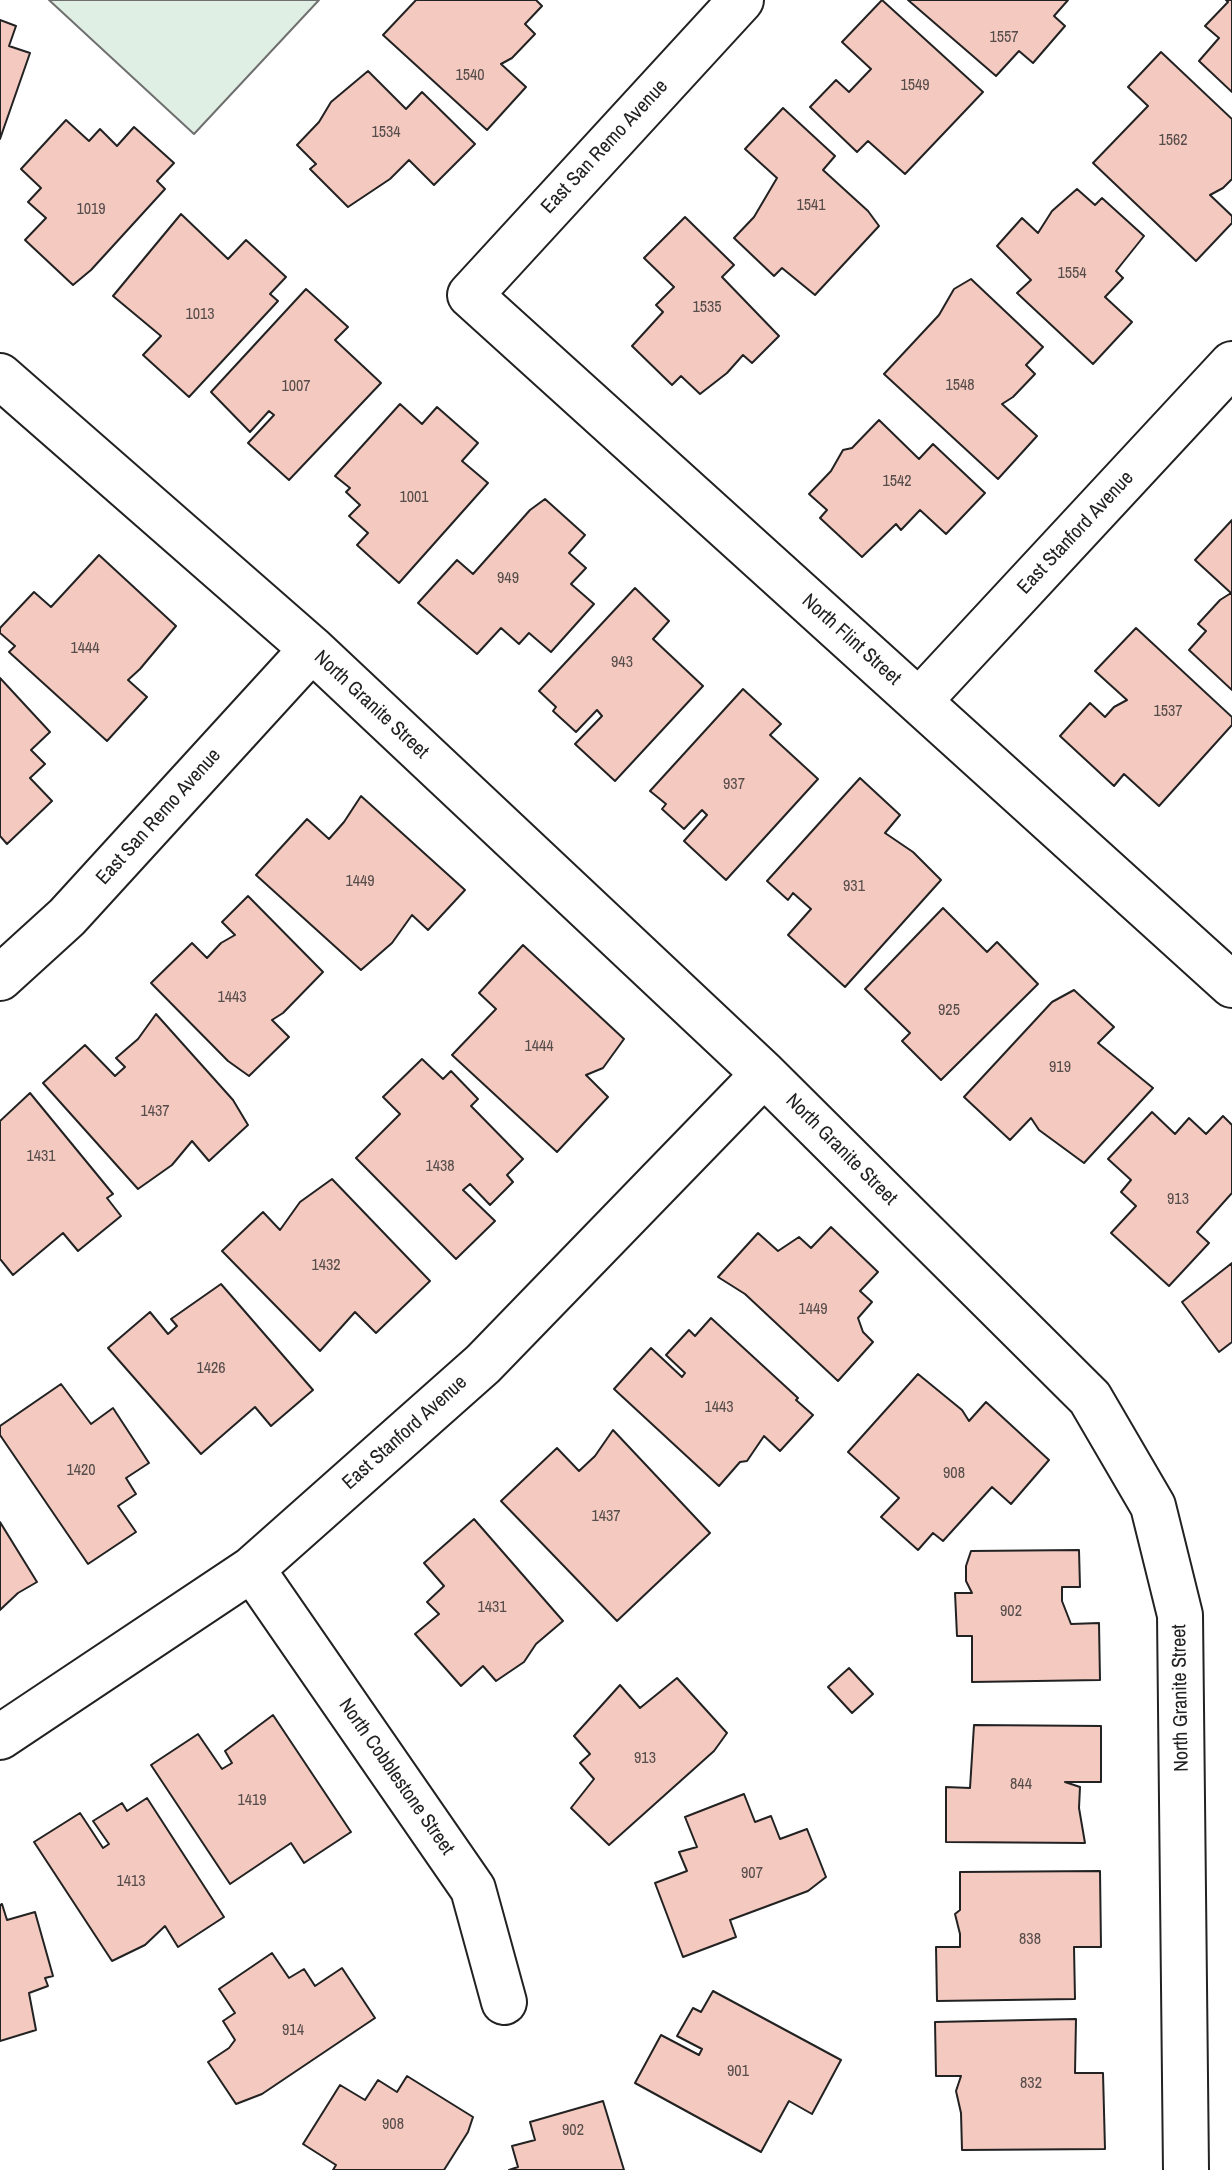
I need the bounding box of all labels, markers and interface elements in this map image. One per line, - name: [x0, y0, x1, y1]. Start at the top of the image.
- house number: 1557: [989, 28, 1019, 48]
- house number: 1540: [455, 66, 485, 86]
- street label: East San Remo Avenue: [537, 75, 673, 219]
- house number: 1549: [900, 76, 930, 96]
- house number: 1534: [371, 123, 401, 143]
- house number: 1562: [1158, 131, 1188, 151]
- house number: 1541: [796, 196, 826, 216]
- house number: 1019: [76, 200, 106, 220]
- house number: 1554: [1057, 264, 1087, 284]
- house number: 1535: [692, 298, 722, 318]
- house number: 1013: [185, 305, 215, 325]
- house number: 1548: [945, 376, 975, 396]
- house number: 1007: [281, 377, 311, 397]
- street label: East Stanford Avenue: [1013, 467, 1139, 599]
- house number: 1542: [882, 472, 912, 492]
- house number: 1001: [399, 488, 429, 508]
- house number: 949: [497, 569, 519, 589]
- street label: North Flint Street: [797, 589, 905, 691]
- house number: 1444: [70, 639, 100, 659]
- street label: North Granite Street: [309, 646, 433, 764]
- house number: 943: [611, 653, 633, 673]
- house number: 1537: [1153, 702, 1183, 722]
- street label: East San Remo Avenue: [92, 744, 226, 890]
- house number: 937: [723, 775, 745, 795]
- house number: 1449: [345, 872, 375, 892]
- house number: 931: [843, 877, 865, 897]
- house number: 1443: [217, 988, 247, 1008]
- house number: 925: [938, 1001, 960, 1021]
- house number: 1444: [524, 1037, 554, 1057]
- house number: 919: [1049, 1058, 1071, 1078]
- street label: North Granite Street: [780, 1089, 902, 1211]
- house number: 1437: [140, 1102, 170, 1122]
- house number: 1431: [26, 1147, 56, 1167]
- house number: 1438: [425, 1157, 455, 1177]
- house number: 913: [1167, 1190, 1189, 1210]
- house number: 1432: [311, 1256, 341, 1276]
- house number: 1449: [798, 1300, 828, 1320]
- house number: 1426: [196, 1359, 226, 1379]
- street label: East Stanford Avenue: [338, 1371, 472, 1495]
- house number: 1443: [704, 1398, 734, 1418]
- house number: 1420: [66, 1461, 96, 1481]
- house number: 908: [943, 1464, 965, 1484]
- house number: 1437: [591, 1507, 621, 1527]
- house number: 1431: [477, 1598, 507, 1618]
- house number: 902: [1000, 1602, 1022, 1622]
- street label: North Granite Street: [1168, 1624, 1194, 1772]
- street label: North Cobblestone Street: [333, 1694, 459, 1860]
- house number: 913: [634, 1749, 656, 1769]
- house number: 844: [1010, 1775, 1032, 1795]
- house number: 1419: [237, 1791, 267, 1811]
- house number: 907: [741, 1864, 763, 1884]
- house number: 1413: [116, 1872, 146, 1892]
- house number: 838: [1019, 1930, 1041, 1950]
- house number: 914: [282, 2021, 304, 2041]
- house number: 901: [727, 2062, 749, 2082]
- house number: 832: [1020, 2074, 1042, 2094]
- house number: 908: [382, 2115, 404, 2135]
- house number: 902: [562, 2121, 584, 2141]

